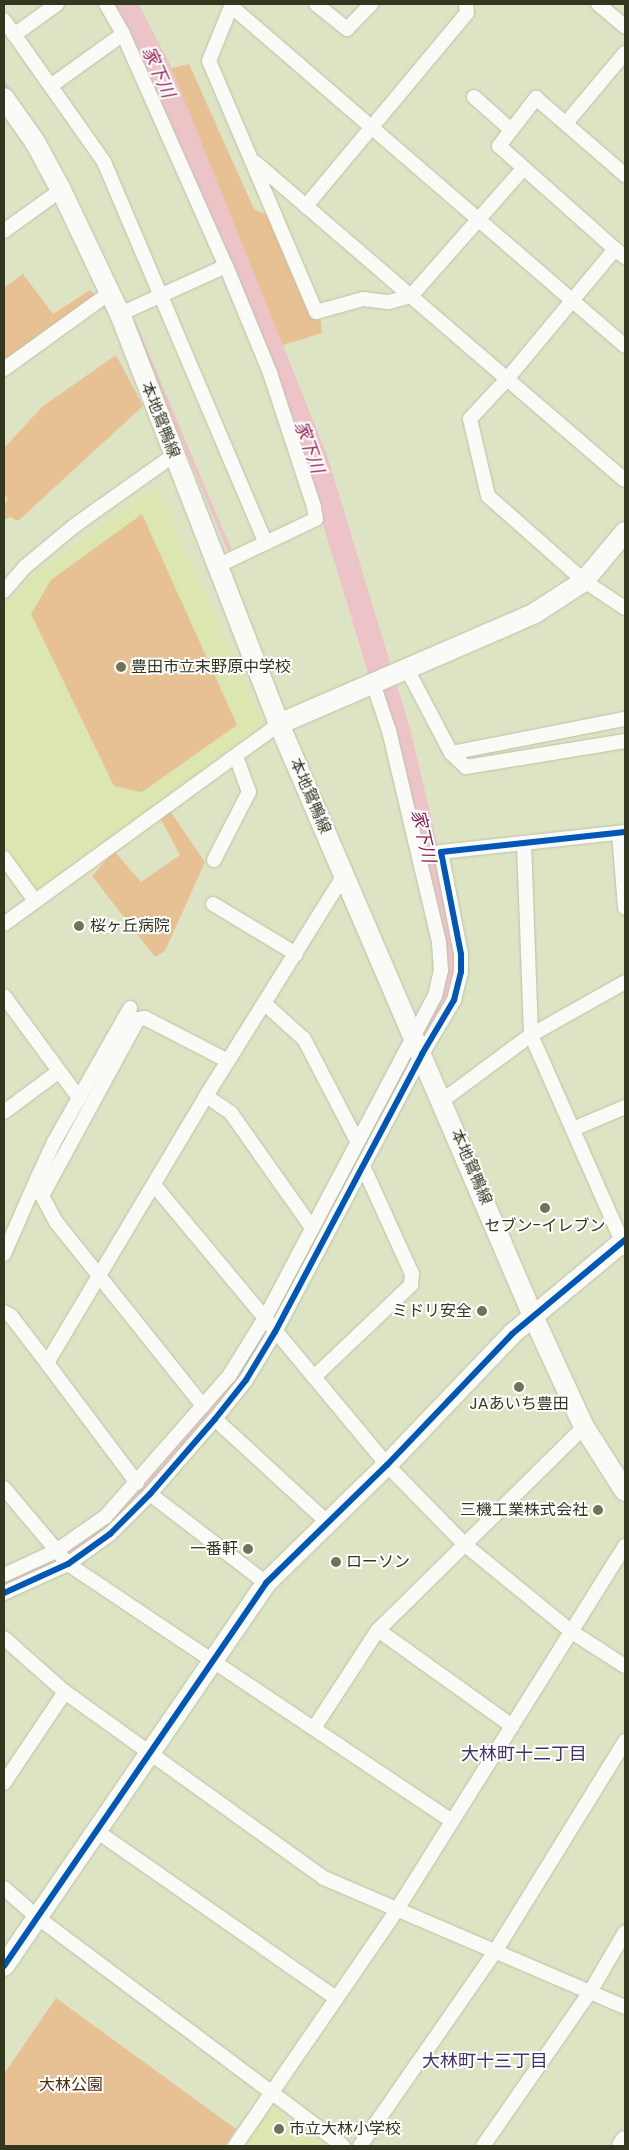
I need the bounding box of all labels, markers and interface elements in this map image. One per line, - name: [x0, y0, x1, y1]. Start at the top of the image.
- water label: 家下川: [137, 43, 179, 101]
- street label: 本地鴛鴨線: [137, 379, 183, 461]
- water label: 家下川: [290, 418, 328, 476]
- place label: 豊田市立末野原中学校: [131, 657, 291, 677]
- marker: 豊田市立末野原中学校: [115, 661, 127, 673]
- street label: 本地鴛鴨線: [286, 755, 334, 837]
- water label: 家下川: [406, 807, 440, 865]
- place label: 桜ヶ丘病院: [90, 916, 170, 936]
- marker: 桜ヶ丘病院: [72, 919, 86, 933]
- street label: 本地鴛鴨線: [447, 1126, 495, 1208]
- marker: セブン-イレブン: [539, 1202, 551, 1214]
- place label: セブン-イレブン: [485, 1216, 605, 1236]
- place label: ミドリ安全: [392, 1301, 472, 1321]
- marker: ミドリ安全: [476, 1305, 488, 1317]
- marker: JAあいち豊田: [513, 1381, 525, 1393]
- place label: JAあいち豊田: [469, 1394, 569, 1414]
- place label: 三機工業株式会社: [460, 1500, 588, 1520]
- marker: 三機工業株式会社: [592, 1504, 604, 1516]
- place label: 一番軒: [190, 1539, 238, 1559]
- marker: 一番軒: [242, 1543, 254, 1555]
- place label: ローソン: [346, 1552, 410, 1572]
- marker: ローソン: [330, 1556, 342, 1568]
- district label: 大林町十二丁目: [461, 1743, 587, 1765]
- district label: 大林町十三丁目: [422, 2050, 548, 2072]
- park label: 大林公園: [39, 2075, 103, 2095]
- place label: 市立大林小学校: [289, 2119, 401, 2139]
- marker: 市立大林小学校: [273, 2123, 285, 2135]

